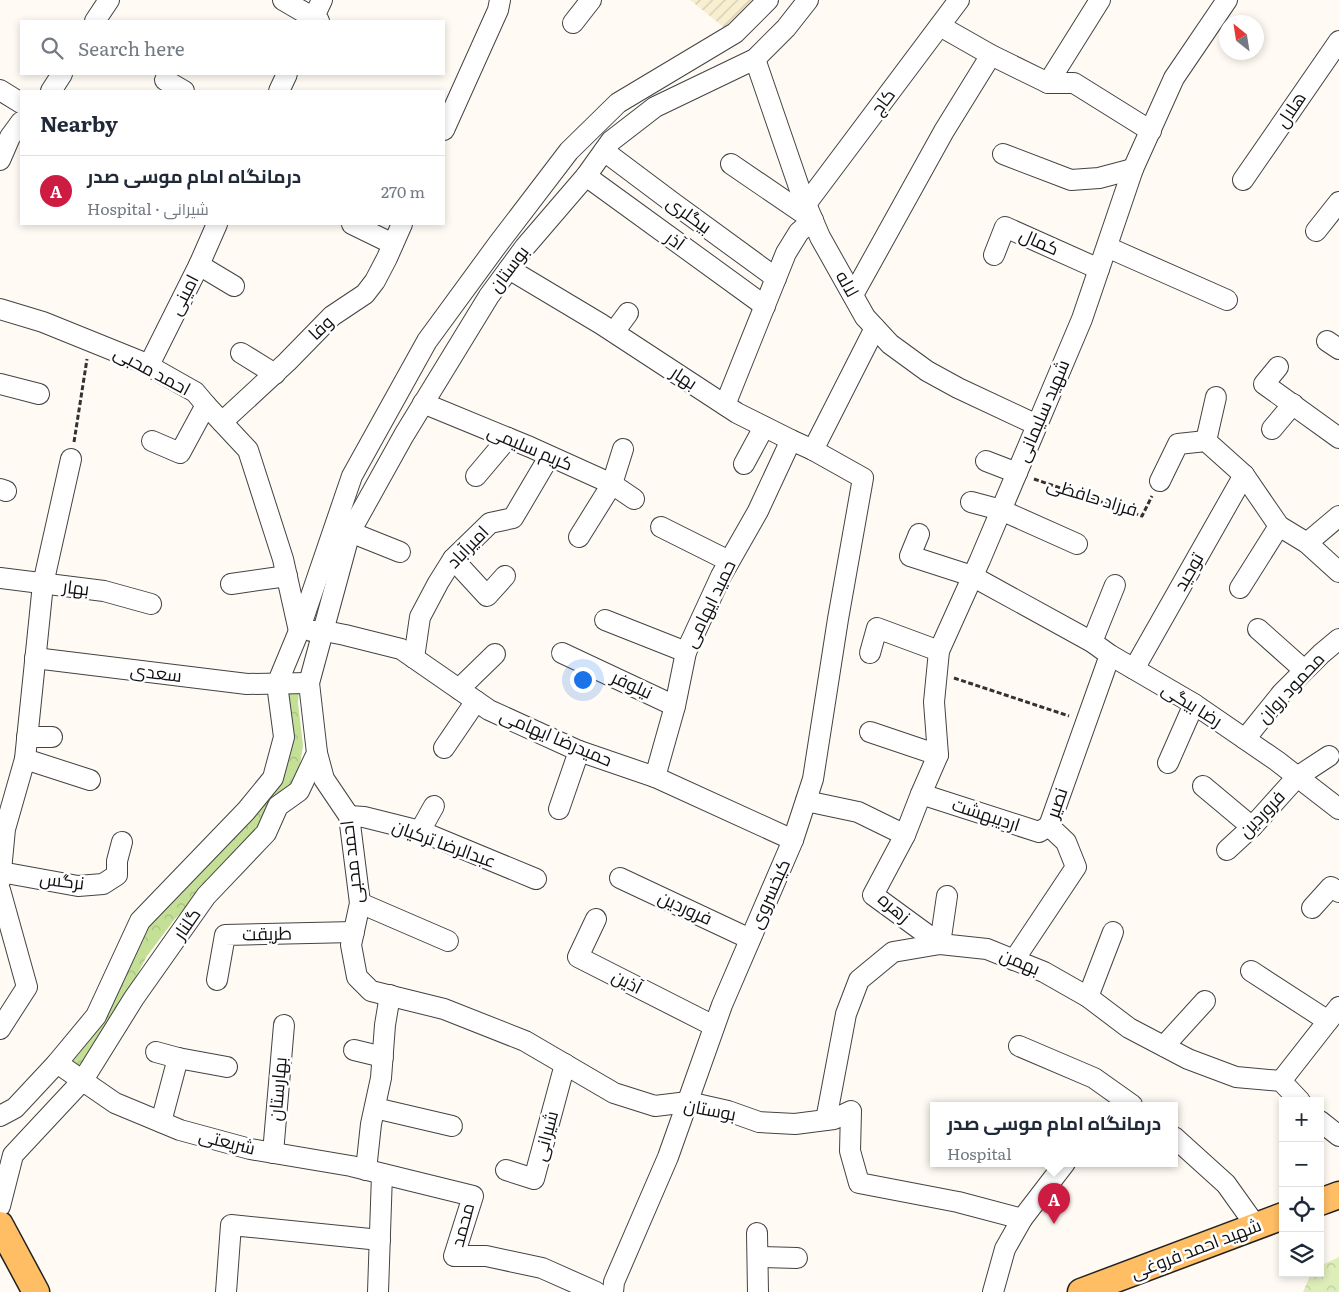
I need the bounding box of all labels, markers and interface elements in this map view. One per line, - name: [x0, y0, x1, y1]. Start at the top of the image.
- north arrow: [1219, 15, 1264, 60]
- search box: [20, 20, 445, 75]
- icon: search: [38, 34, 66, 62]
- text: Search here: [78, 34, 185, 62]
- street label: کاج: [863, 82, 901, 120]
- street label: هلال: [1268, 86, 1312, 133]
- text: Nearby: [40, 107, 118, 138]
- text: درمانگاه امام موسی صدر: [87, 161, 301, 189]
- text: A: [50, 179, 62, 203]
- text: 270 m: [381, 179, 425, 203]
- street label: بیگلری: [662, 188, 718, 239]
- text: Hospital · شیرانی: [87, 196, 209, 220]
- street label: کمال: [1016, 220, 1064, 261]
- street label: آذر: [660, 223, 691, 256]
- street label: بوستان: [481, 239, 534, 297]
- street label: لاله: [830, 265, 867, 302]
- street label: امینی: [161, 269, 204, 320]
- street label: وفا: [301, 308, 339, 346]
- street label: احمد محبی: [109, 338, 196, 401]
- street label: شهید سلیمانی: [1008, 355, 1075, 466]
- street label: بهار: [665, 358, 703, 395]
- street label: کریم سلیمی: [484, 416, 578, 477]
- street label: فرزاد حافظی: [1044, 469, 1141, 522]
- street label: امیرآباد: [440, 518, 494, 574]
- street label: توحید: [1166, 547, 1210, 595]
- street label: حمید ایهامی: [676, 555, 742, 652]
- street label: بهار: [60, 571, 91, 602]
- street label: محمود روان: [1250, 645, 1330, 729]
- street label: سعدی: [129, 655, 184, 688]
- street label: نیلوفر: [607, 662, 658, 705]
- your location: [570, 667, 596, 693]
- street label: رضا بیگی: [1157, 674, 1228, 733]
- street label: حمیدرضا ایهامی: [496, 701, 617, 772]
- street label: فروردین: [1231, 783, 1290, 843]
- street label: نصیر: [1037, 784, 1073, 822]
- street label: اردیبهشت: [949, 790, 1024, 837]
- street label: عبدالرضا ترکیان: [389, 811, 500, 874]
- street label: احمد محبی: [332, 819, 369, 905]
- street label: کیخسروی: [741, 854, 796, 933]
- street label: نرگس: [38, 863, 86, 896]
- street label: فروردین: [654, 882, 717, 931]
- street label: زهره: [873, 885, 917, 929]
- street label: گلنار: [165, 902, 206, 945]
- street label: طریقت: [242, 919, 292, 946]
- street label: بهمن: [996, 940, 1045, 981]
- street label: آذین: [608, 962, 648, 1000]
- street label: بهارستان: [260, 1056, 293, 1122]
- street label: بوستان: [682, 1090, 739, 1127]
- map controls: [1279, 1097, 1324, 1277]
- button: +: [1279, 1097, 1324, 1142]
- popup: [930, 1102, 1178, 1167]
- street label: شیرانی: [525, 1107, 564, 1164]
- text: درمانگاه امام موسی صدر: [947, 1108, 1161, 1136]
- street label: شریعتی: [196, 1120, 259, 1161]
- text: Hospital: [947, 1141, 1012, 1165]
- button: −: [1279, 1142, 1324, 1187]
- pin: A: [1038, 1183, 1070, 1224]
- button: locate: [1279, 1187, 1324, 1232]
- street label: محمد: [443, 1200, 480, 1249]
- street label: شهید احمد فروغی: [1126, 1210, 1265, 1285]
- button: layers: [1279, 1232, 1324, 1277]

